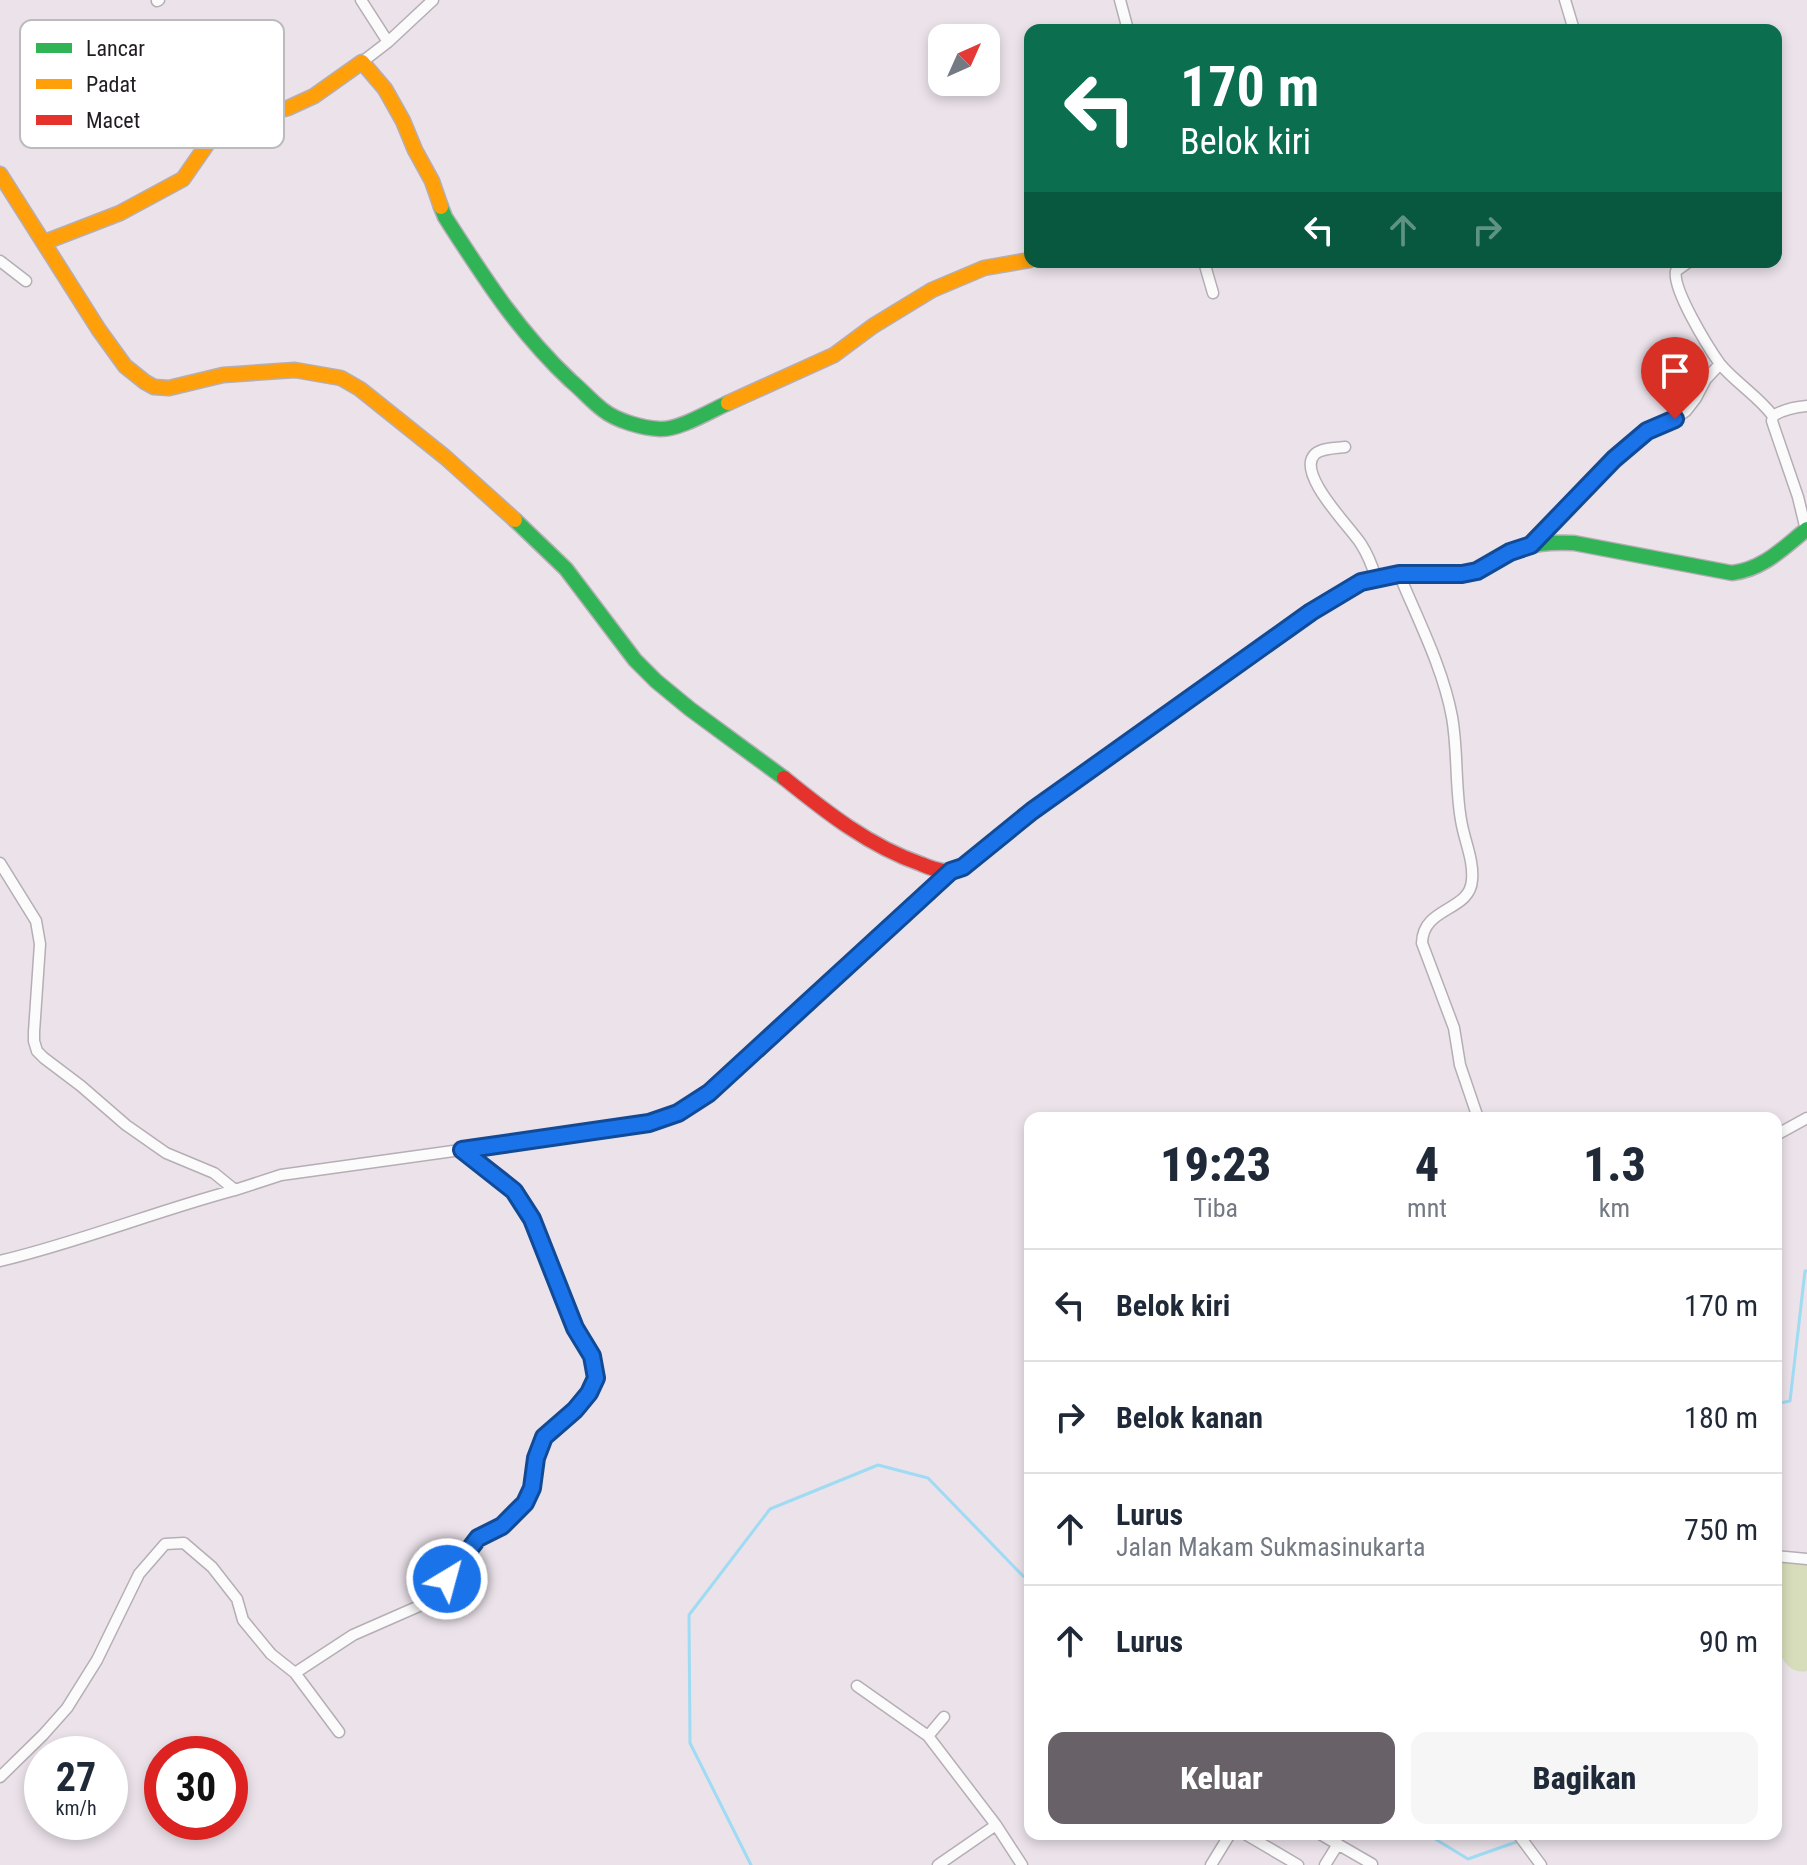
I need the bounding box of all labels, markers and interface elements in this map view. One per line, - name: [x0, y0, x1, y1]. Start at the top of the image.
- legend: [20, 20, 284, 148]
- north arrow: [928, 24, 1000, 96]
- map controls: [928, 24, 1000, 96]
- text: Lancar: [86, 36, 145, 61]
- text: 170 m: [1180, 54, 1319, 120]
- icon: left: [1048, 56, 1152, 160]
- text: Padat: [86, 72, 137, 97]
- text: Macet: [86, 108, 140, 133]
- text: Belok kiri: [1180, 121, 1311, 163]
- icon: left: [1297, 208, 1341, 252]
- icon: ahead: [1381, 208, 1425, 252]
- icon: right: [1465, 208, 1509, 252]
- pin: [1641, 337, 1709, 419]
- icon: arrive: [1653, 349, 1697, 393]
- text: 19:23: [1160, 1136, 1271, 1193]
- text: 4: [1415, 1136, 1439, 1193]
- text: 1.3: [1583, 1136, 1646, 1193]
- text: Tiba: [1193, 1193, 1238, 1223]
- text: mnt: [1407, 1193, 1447, 1223]
- text: km: [1599, 1193, 1630, 1223]
- icon: left: [1048, 1283, 1092, 1327]
- text: Belok kiri: [1116, 1288, 1230, 1323]
- text: 170 m: [1684, 1288, 1758, 1323]
- icon: right: [1048, 1395, 1092, 1439]
- text: Belok kanan: [1116, 1400, 1263, 1435]
- text: 180 m: [1684, 1400, 1758, 1435]
- text: Lurus: [1116, 1497, 1183, 1532]
- icon: ahead: [1048, 1507, 1092, 1551]
- text: 750 m: [1684, 1512, 1758, 1547]
- text: Jalan Makam Sukmasinukarta: [1116, 1532, 1425, 1562]
- position arrow: [405, 1537, 489, 1621]
- icon: ahead: [1048, 1619, 1092, 1663]
- text: Lurus: [1116, 1624, 1183, 1659]
- text: 90 m: [1699, 1624, 1758, 1659]
- button: Keluar: [1048, 1732, 1395, 1824]
- button: Bagikan: [1411, 1732, 1758, 1824]
- speed limit sign: 30: [144, 1736, 248, 1840]
- text: 27: [56, 1754, 96, 1801]
- text: km/h: [55, 1796, 97, 1820]

